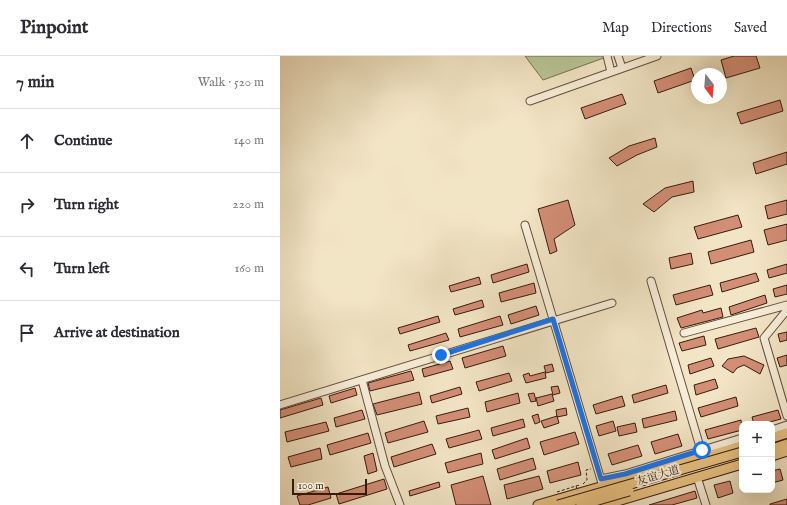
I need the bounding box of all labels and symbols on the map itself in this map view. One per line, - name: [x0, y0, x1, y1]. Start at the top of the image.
- north arrow: [691, 68, 727, 104]
- route end: [432, 346, 450, 364]
- route start: [693, 441, 711, 459]
- street label: 友谊大道: [635, 463, 681, 489]
- scale bar: [292, 477, 367, 496]

